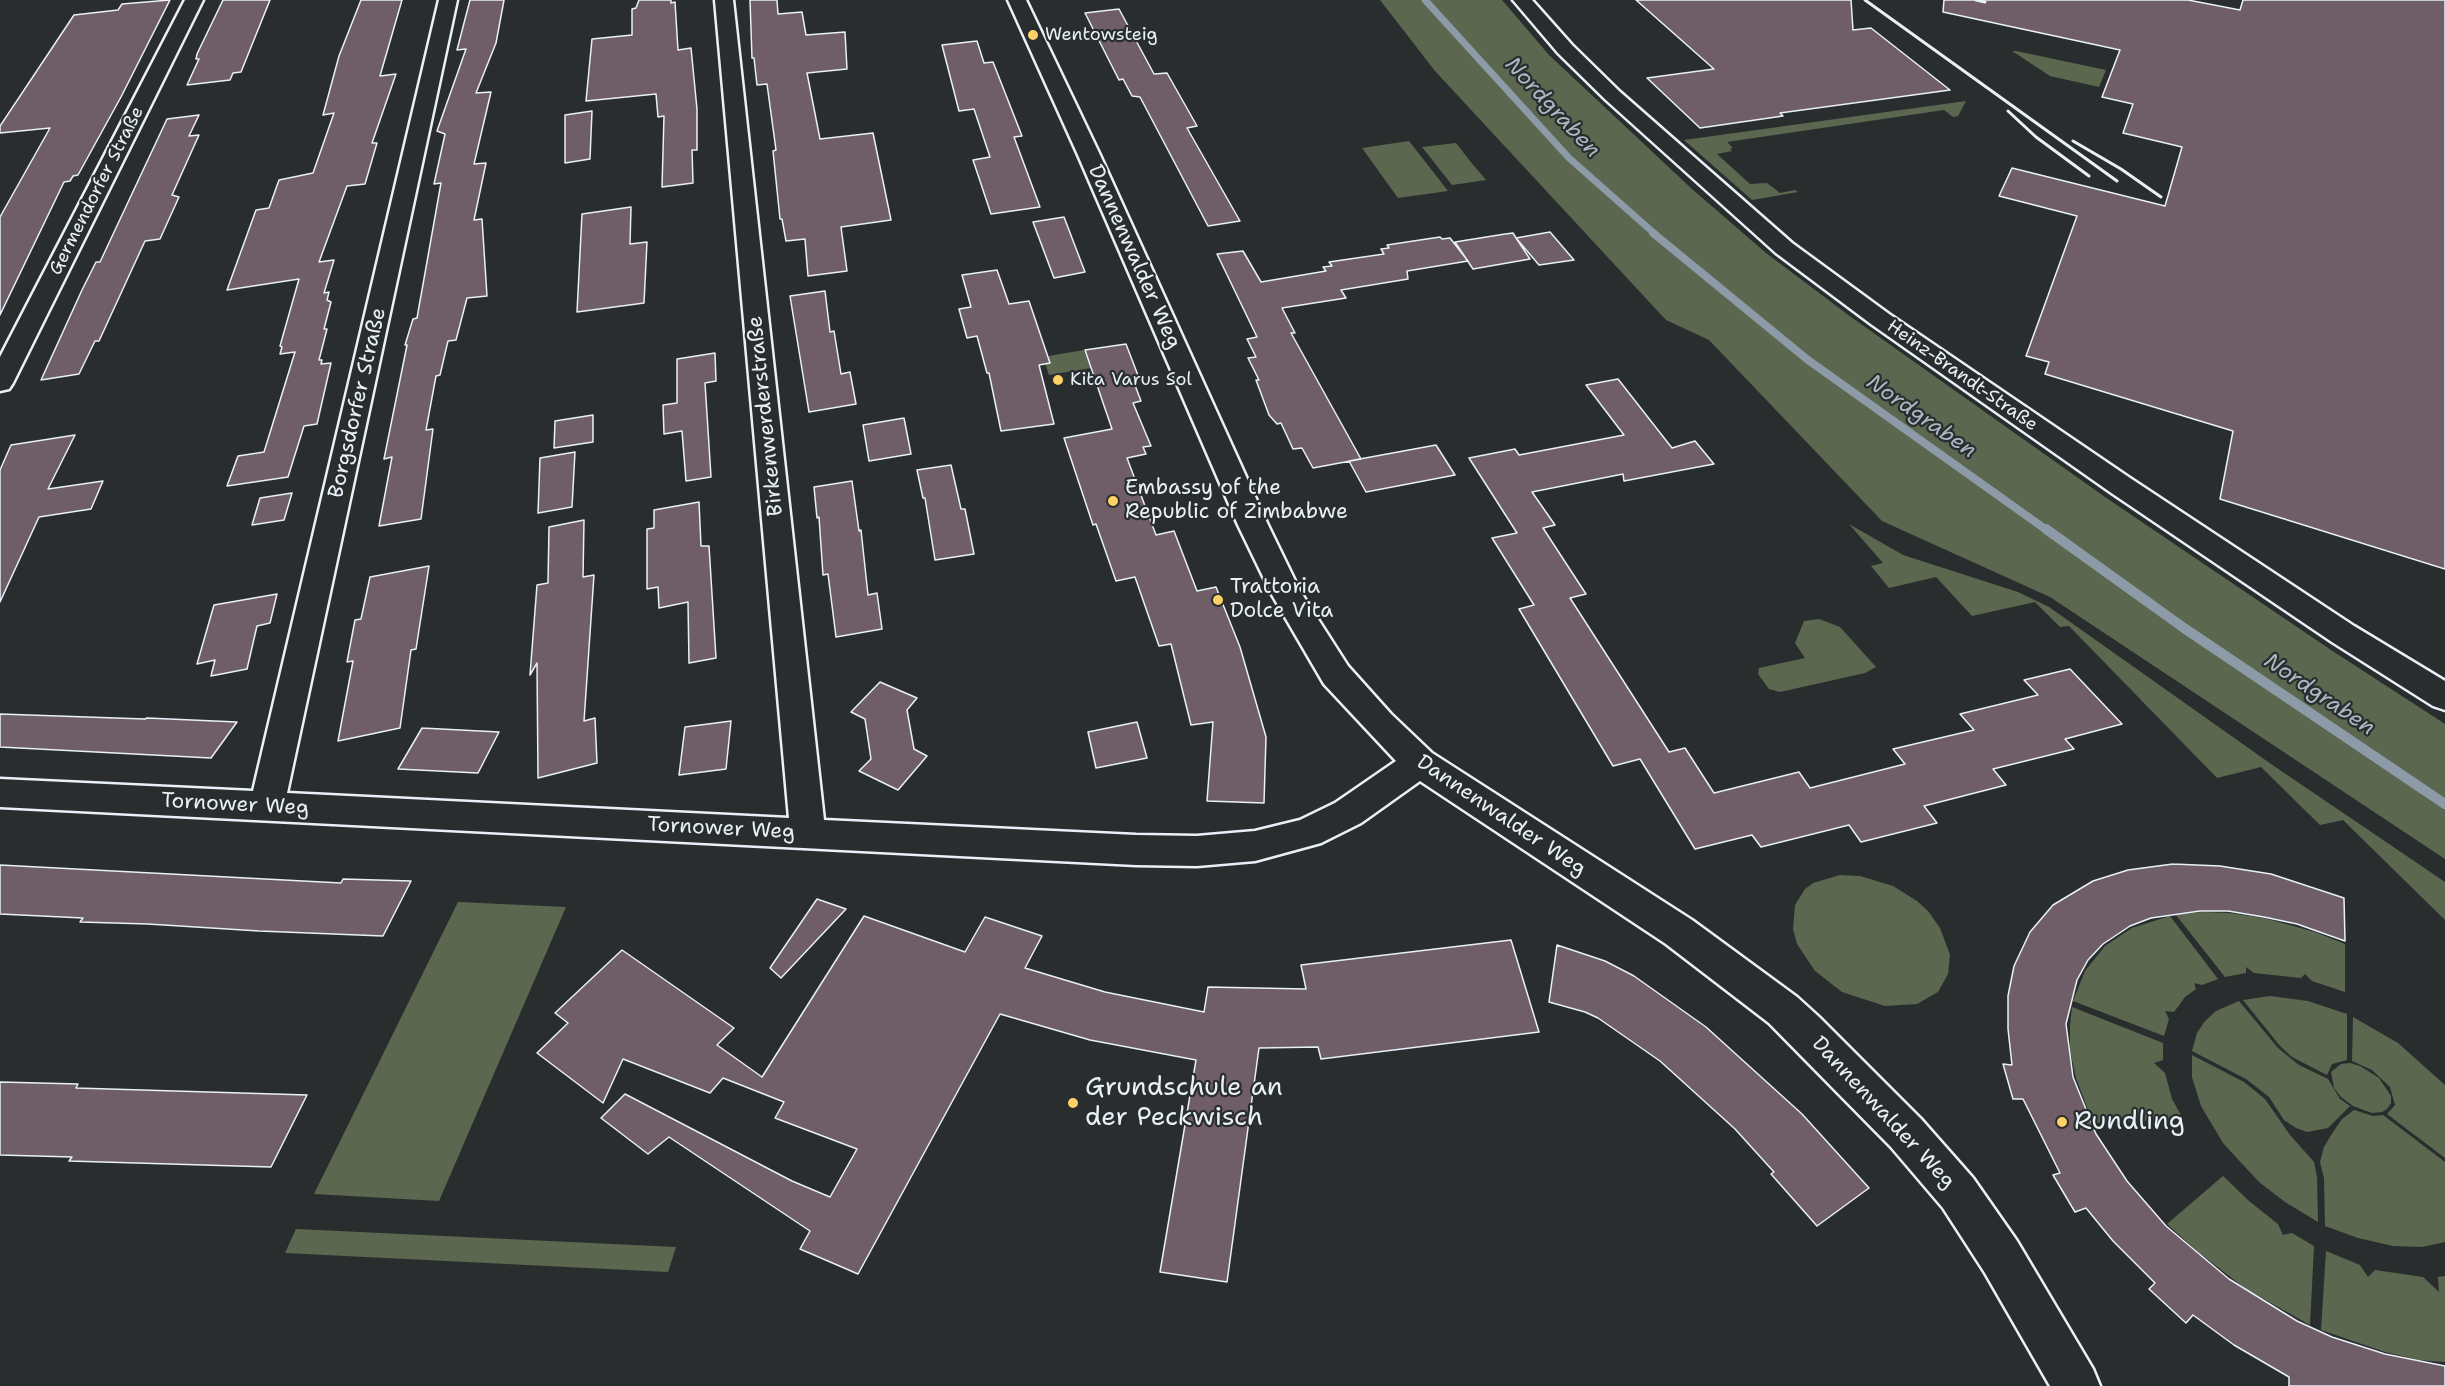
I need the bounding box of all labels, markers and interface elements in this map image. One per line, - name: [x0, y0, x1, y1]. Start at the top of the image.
- place label: Wentowsteig: [1045, 24, 1158, 46]
- marker: Wentowsteig: [1026, 28, 1040, 42]
- water label: Nordgraben: [1499, 52, 1605, 164]
- street label: Germendorfer Straße: [45, 103, 149, 279]
- street label: Dannenwalder Weg: [1082, 161, 1186, 353]
- street label: Borgsdorfer Straße: [324, 305, 392, 501]
- street label: Birkenwerderstraße: [743, 315, 789, 517]
- street label: Heinz-Brandt-Straße: [1883, 316, 2041, 436]
- place label: Kita Varus Sol: [1070, 369, 1192, 391]
- water label: Nordgraben: [1861, 369, 1981, 465]
- marker: Kita Varus Sol: [1051, 373, 1065, 387]
- place label: Embassy of the Republic of Zimbabwe: [1125, 476, 1348, 526]
- marker: Embassy of the Republic of Zimbabwe: [1106, 494, 1120, 508]
- place label: Trattoria Dolce Vita: [1230, 575, 1333, 625]
- marker: Trattoria Dolce Vita: [1211, 593, 1225, 607]
- water label: Nordgraben: [2259, 648, 2379, 742]
- street label: Dannenwalder Weg: [1412, 750, 1590, 882]
- street label: Tornower Weg: [161, 789, 309, 821]
- street label: Tornower Weg: [647, 813, 795, 845]
- street label: Dannenwalder Weg: [1806, 1032, 1960, 1194]
- place label: Grundschule an der Peckwisch: [1085, 1072, 1283, 1134]
- marker: Grundschule an der Peckwisch: [1066, 1096, 1080, 1110]
- place label: Rundling: [2074, 1106, 2185, 1138]
- marker: Rundling: [2055, 1115, 2069, 1129]

